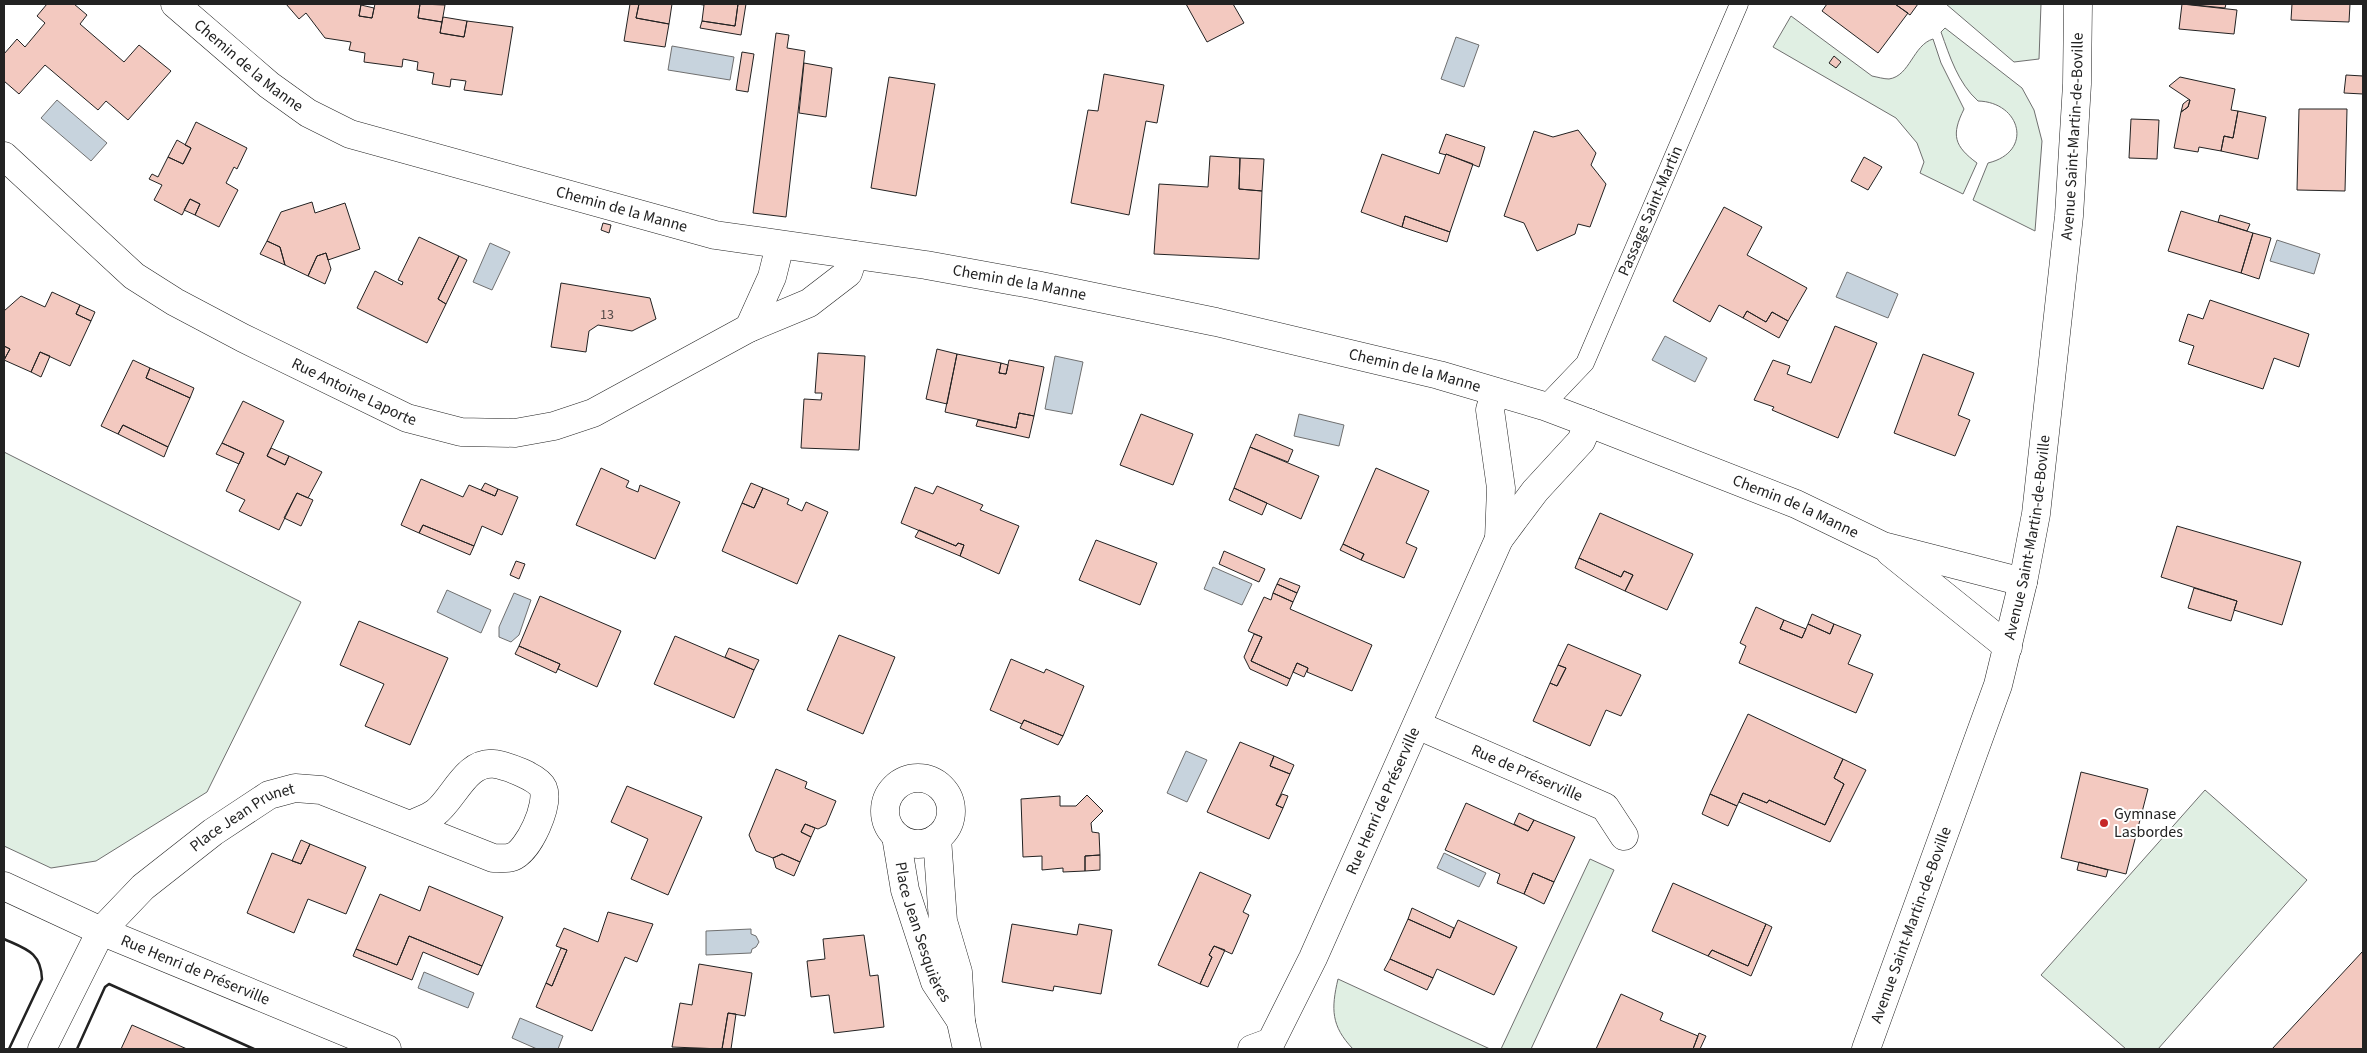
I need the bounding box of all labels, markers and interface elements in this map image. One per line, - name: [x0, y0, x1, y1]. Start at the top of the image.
- street label: Chemin de la Manne: [189, 14, 308, 117]
- street label: Avenue Saint-Martin-de-Boville: [2055, 32, 2089, 241]
- street label: Passage Saint-Martin: [1613, 142, 1688, 279]
- street label: Chemin de la Manne: [553, 181, 690, 238]
- street label: Chemin de la Manne: [951, 259, 1088, 306]
- house number: 13: [600, 305, 614, 325]
- street label: Chemin de la Manne: [1347, 343, 1484, 398]
- street label: Rue Antoine Laporte: [288, 352, 419, 431]
- street label: Avenue Saint-Martin-de-Boville: [1998, 434, 2056, 642]
- street label: Chemin de la Manne: [1729, 469, 1862, 544]
- street label: Rue Henri de Préserville: [1340, 724, 1425, 878]
- street label: Rue de Préserville: [1468, 739, 1586, 807]
- street label: Place Jean Prunet: [185, 777, 298, 857]
- place label: Gymnase Lasbordes: [2114, 803, 2183, 843]
- marker: Gymnase Lasbordes: [2098, 817, 2110, 829]
- street label: Avenue Saint-Martin-de-Boville: [1865, 823, 1957, 1026]
- street label: Place Jean Sesquières: [889, 860, 957, 1007]
- street label: Rue Henri de Préserville: [117, 929, 273, 1011]

